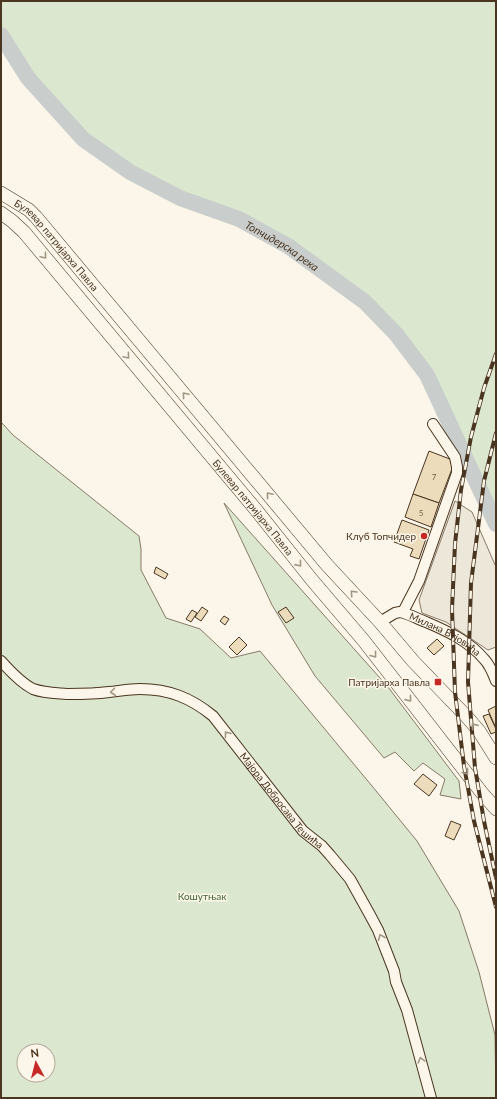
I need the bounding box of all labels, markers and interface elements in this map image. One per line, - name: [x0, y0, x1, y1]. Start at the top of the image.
- street label: Булевар патријарха Павла: [12, 197, 101, 293]
- water label: Топчидерска река: [243, 217, 322, 273]
- one-way arrow: [39, 251, 46, 258]
- one-way arrow: [122, 351, 129, 358]
- one-way arrow: [183, 392, 190, 400]
- street label: Булевар патријарха Павла: [210, 457, 296, 558]
- house number: 7: [432, 472, 437, 482]
- one-way arrow: [266, 492, 273, 499]
- house number: 5: [419, 508, 424, 518]
- place label: Клуб Топчидер: [346, 530, 416, 542]
- marker: Клуб Топчидер: [419, 531, 429, 541]
- one-way arrow: [294, 559, 301, 566]
- one-way arrow: [351, 591, 358, 598]
- street label: Милана Вујовића: [408, 610, 483, 658]
- one-way arrow: [370, 650, 377, 657]
- place label: Патријарха Павла: [348, 676, 430, 688]
- marker: Патријарха Павла: [433, 677, 443, 687]
- one-way arrow: [110, 687, 116, 696]
- one-way arrow: [404, 694, 411, 701]
- one-way arrow: [472, 723, 479, 730]
- one-way arrow: [225, 732, 232, 739]
- street label: Мајора Добросава Тешића: [238, 750, 326, 851]
- one-way arrow: [461, 767, 468, 774]
- park label: Кошутњак: [178, 890, 227, 902]
- one-way arrow: [377, 934, 385, 941]
- north arrow: [16, 1043, 56, 1083]
- text: N: [30, 1046, 40, 1060]
- one-way arrow: [417, 1057, 426, 1064]

